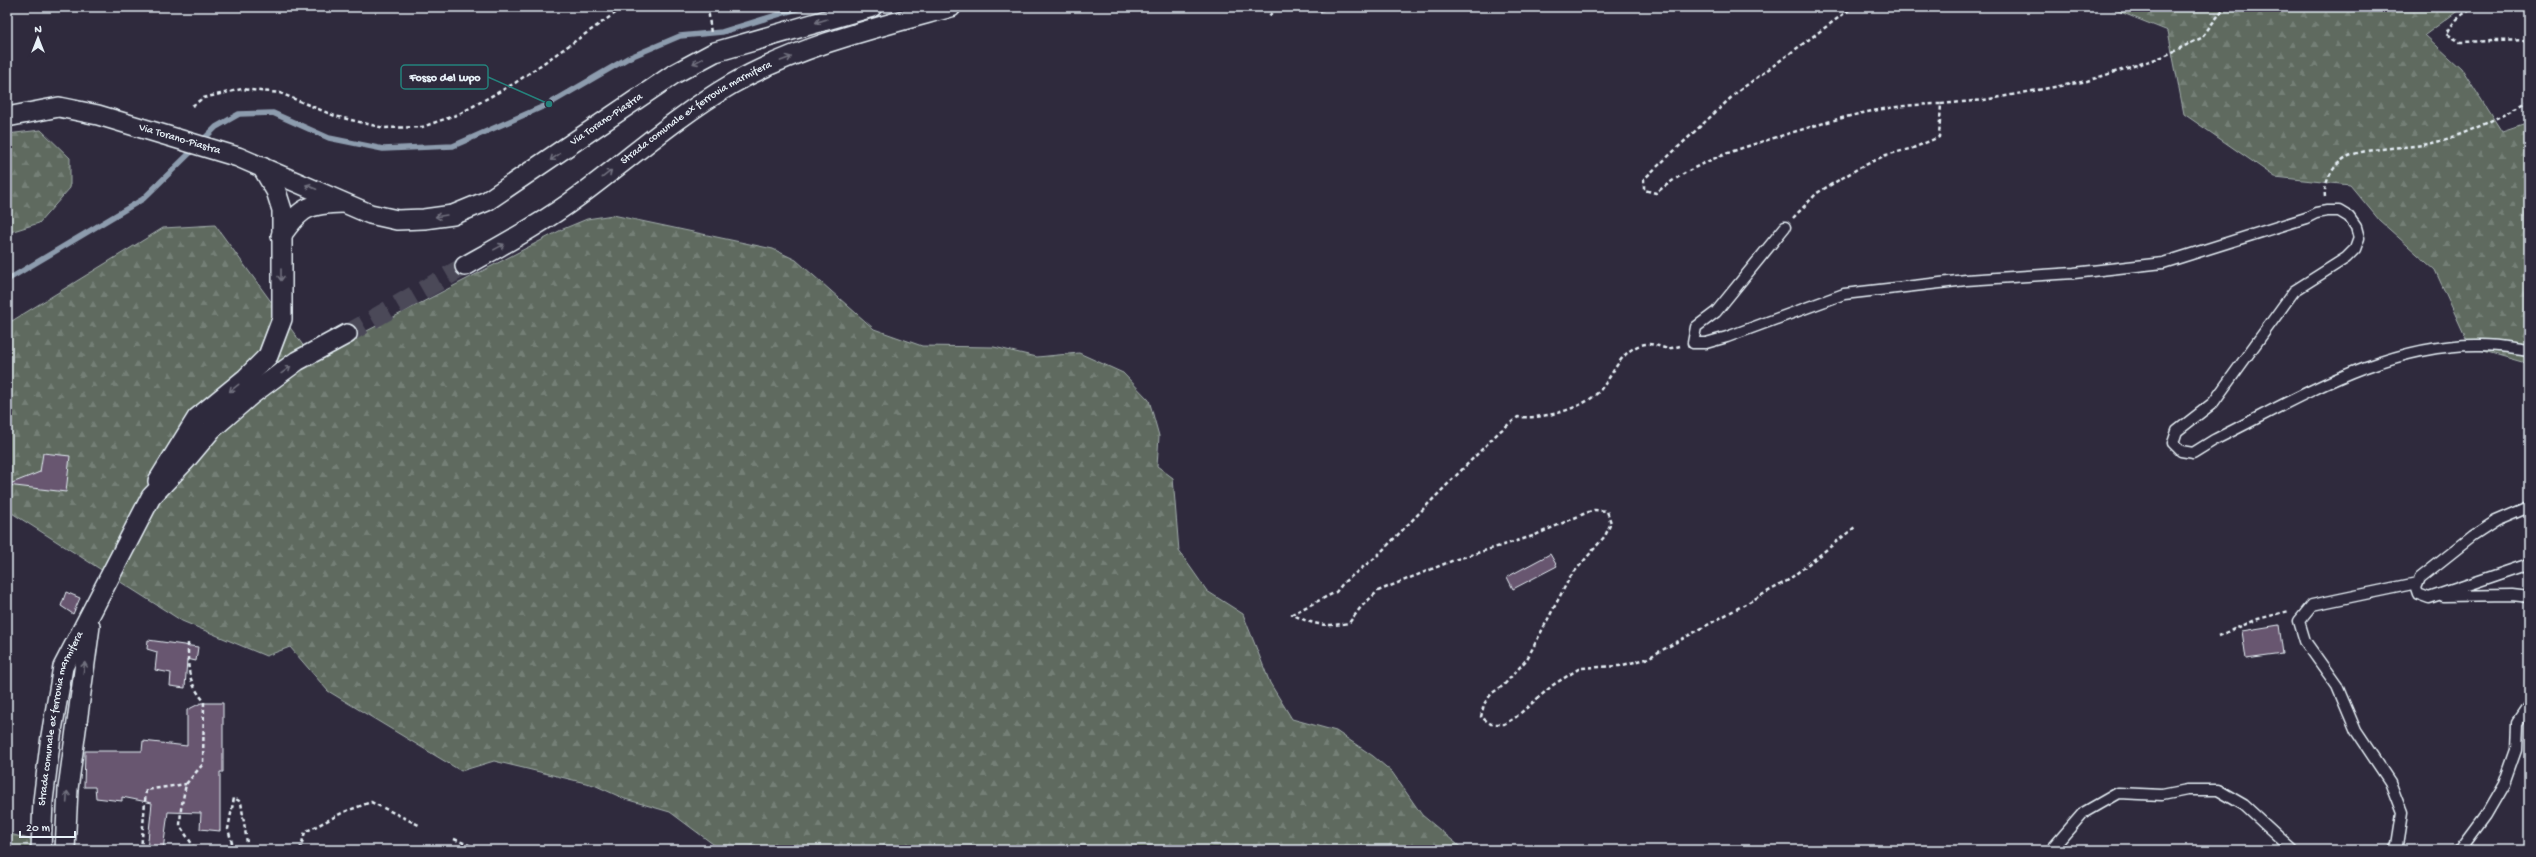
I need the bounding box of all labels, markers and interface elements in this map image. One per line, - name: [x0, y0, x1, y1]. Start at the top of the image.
- north arrow: [18, 18, 58, 58]
- one-way arrow: [815, 18, 828, 26]
- text: N: [34, 24, 42, 36]
- one-way arrow: [780, 54, 792, 62]
- street label: Strada comunale ex ferrovia marmifera: [619, 58, 775, 167]
- one-way arrow: [692, 58, 704, 65]
- callout: Fosso del Lupo: [401, 65, 488, 89]
- text: Fosso del Lupo: [408, 72, 481, 86]
- street label: Via Torano-Piastra: [567, 90, 646, 149]
- street label: Via Torano-Piastra: [136, 121, 223, 158]
- one-way arrow: [550, 153, 561, 161]
- one-way arrow: [601, 170, 612, 179]
- one-way arrow: [305, 182, 317, 190]
- one-way arrow: [435, 212, 448, 220]
- one-way arrow: [493, 242, 505, 250]
- one-way arrow: [277, 268, 285, 281]
- one-way arrow: [280, 365, 291, 374]
- one-way arrow: [229, 383, 239, 392]
- street label: Strada comunale ex ferrovia marmifera: [37, 629, 87, 806]
- one-way arrow: [80, 662, 88, 675]
- one-way arrow: [64, 791, 71, 804]
- scale bar: [20, 813, 75, 839]
- text: 20 m: [26, 822, 51, 836]

